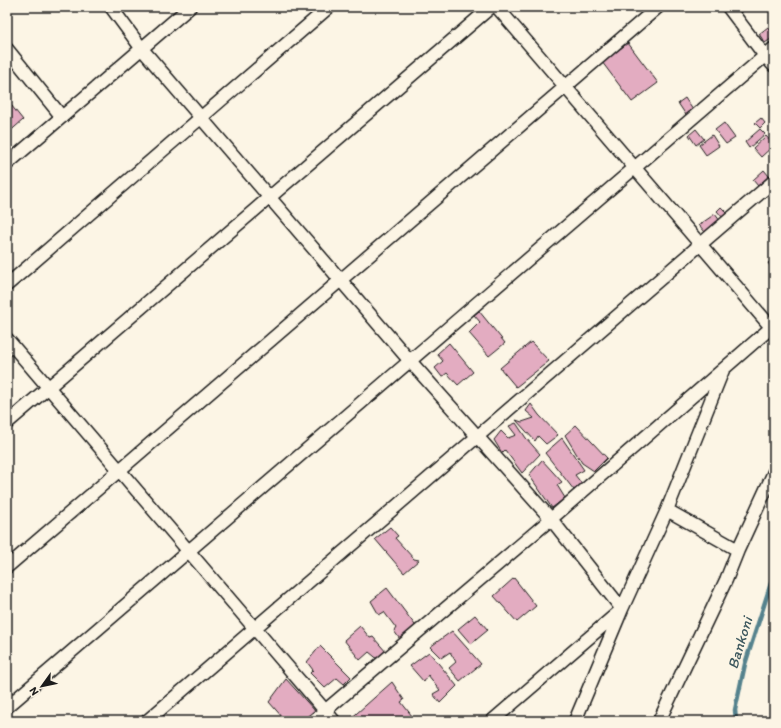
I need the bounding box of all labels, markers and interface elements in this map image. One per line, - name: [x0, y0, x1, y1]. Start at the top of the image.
- water label: Bankoni: [724, 613, 757, 671]
- north arrow: [22, 666, 62, 706]
- text: N: [27, 685, 42, 698]

